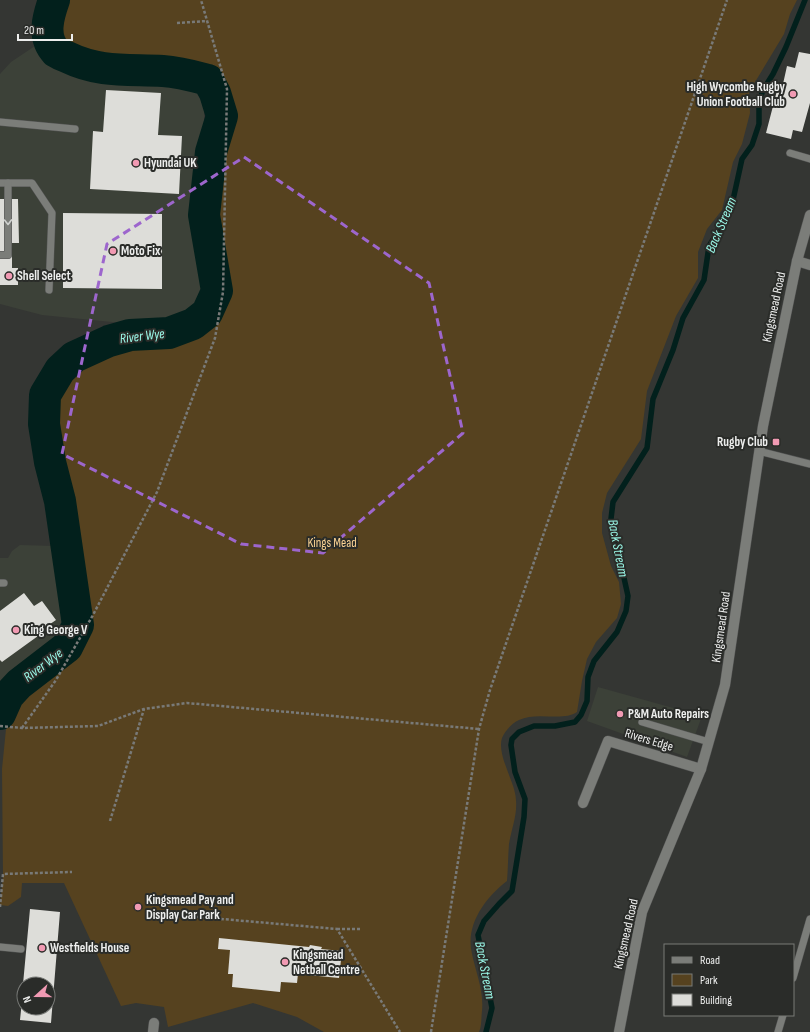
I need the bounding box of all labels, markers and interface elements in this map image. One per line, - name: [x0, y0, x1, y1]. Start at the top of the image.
- scale bar: [18, 16, 72, 42]
- text: 20 m: [24, 23, 44, 38]
- place label: High Wycombe Rugby Union Football Club: [686, 79, 786, 110]
- marker: High Wycombe Rugby Union Football Club: [788, 89, 798, 99]
- place label: Hyundai UK: [144, 155, 197, 171]
- marker: Hyundai UK: [131, 158, 141, 168]
- water label: Back Stream: [702, 195, 740, 255]
- one-way arrow: [4, 219, 12, 225]
- place label: Moto Fix: [121, 243, 161, 259]
- marker: Moto Fix: [108, 246, 118, 256]
- place label: Shell Select: [17, 268, 72, 284]
- street label: Kingsmead Road: [759, 270, 789, 344]
- marker: Shell Select: [4, 271, 14, 281]
- water label: River Wye: [119, 325, 166, 347]
- place label: Rugby Club: [717, 434, 768, 450]
- marker: Rugby Club: [771, 437, 781, 447]
- water label: Back Stream: [604, 518, 632, 578]
- park label: Kings Mead: [307, 535, 357, 551]
- street label: Kingsmead Road: [708, 590, 734, 664]
- place label: King George V: [24, 622, 88, 638]
- marker: King George V: [11, 625, 21, 635]
- water label: River Wye: [20, 644, 67, 685]
- place label: P&M Auto Repairs: [628, 706, 709, 722]
- marker: P&M Auto Repairs: [615, 709, 625, 719]
- street label: Rivers Edge: [623, 725, 675, 755]
- place label: Kingsmead Pay and Display Car Park: [146, 892, 234, 923]
- street label: Kingsmead Road: [610, 897, 642, 971]
- marker: Kingsmead Pay and Display Car Park: [133, 902, 143, 912]
- place label: Westfields House: [50, 940, 130, 956]
- water label: Back Stream: [471, 940, 499, 1000]
- marker: Westfields House: [37, 943, 47, 953]
- legend: [664, 944, 794, 1016]
- place label: Kingsmead Netball Centre: [293, 947, 360, 978]
- text: Road: [700, 953, 720, 968]
- marker: Kingsmead Netball Centre: [280, 957, 290, 967]
- text: Park: [700, 973, 718, 988]
- north arrow: [16, 976, 56, 1016]
- text: Building: [700, 993, 732, 1008]
- text: N: [20, 994, 34, 1004]

